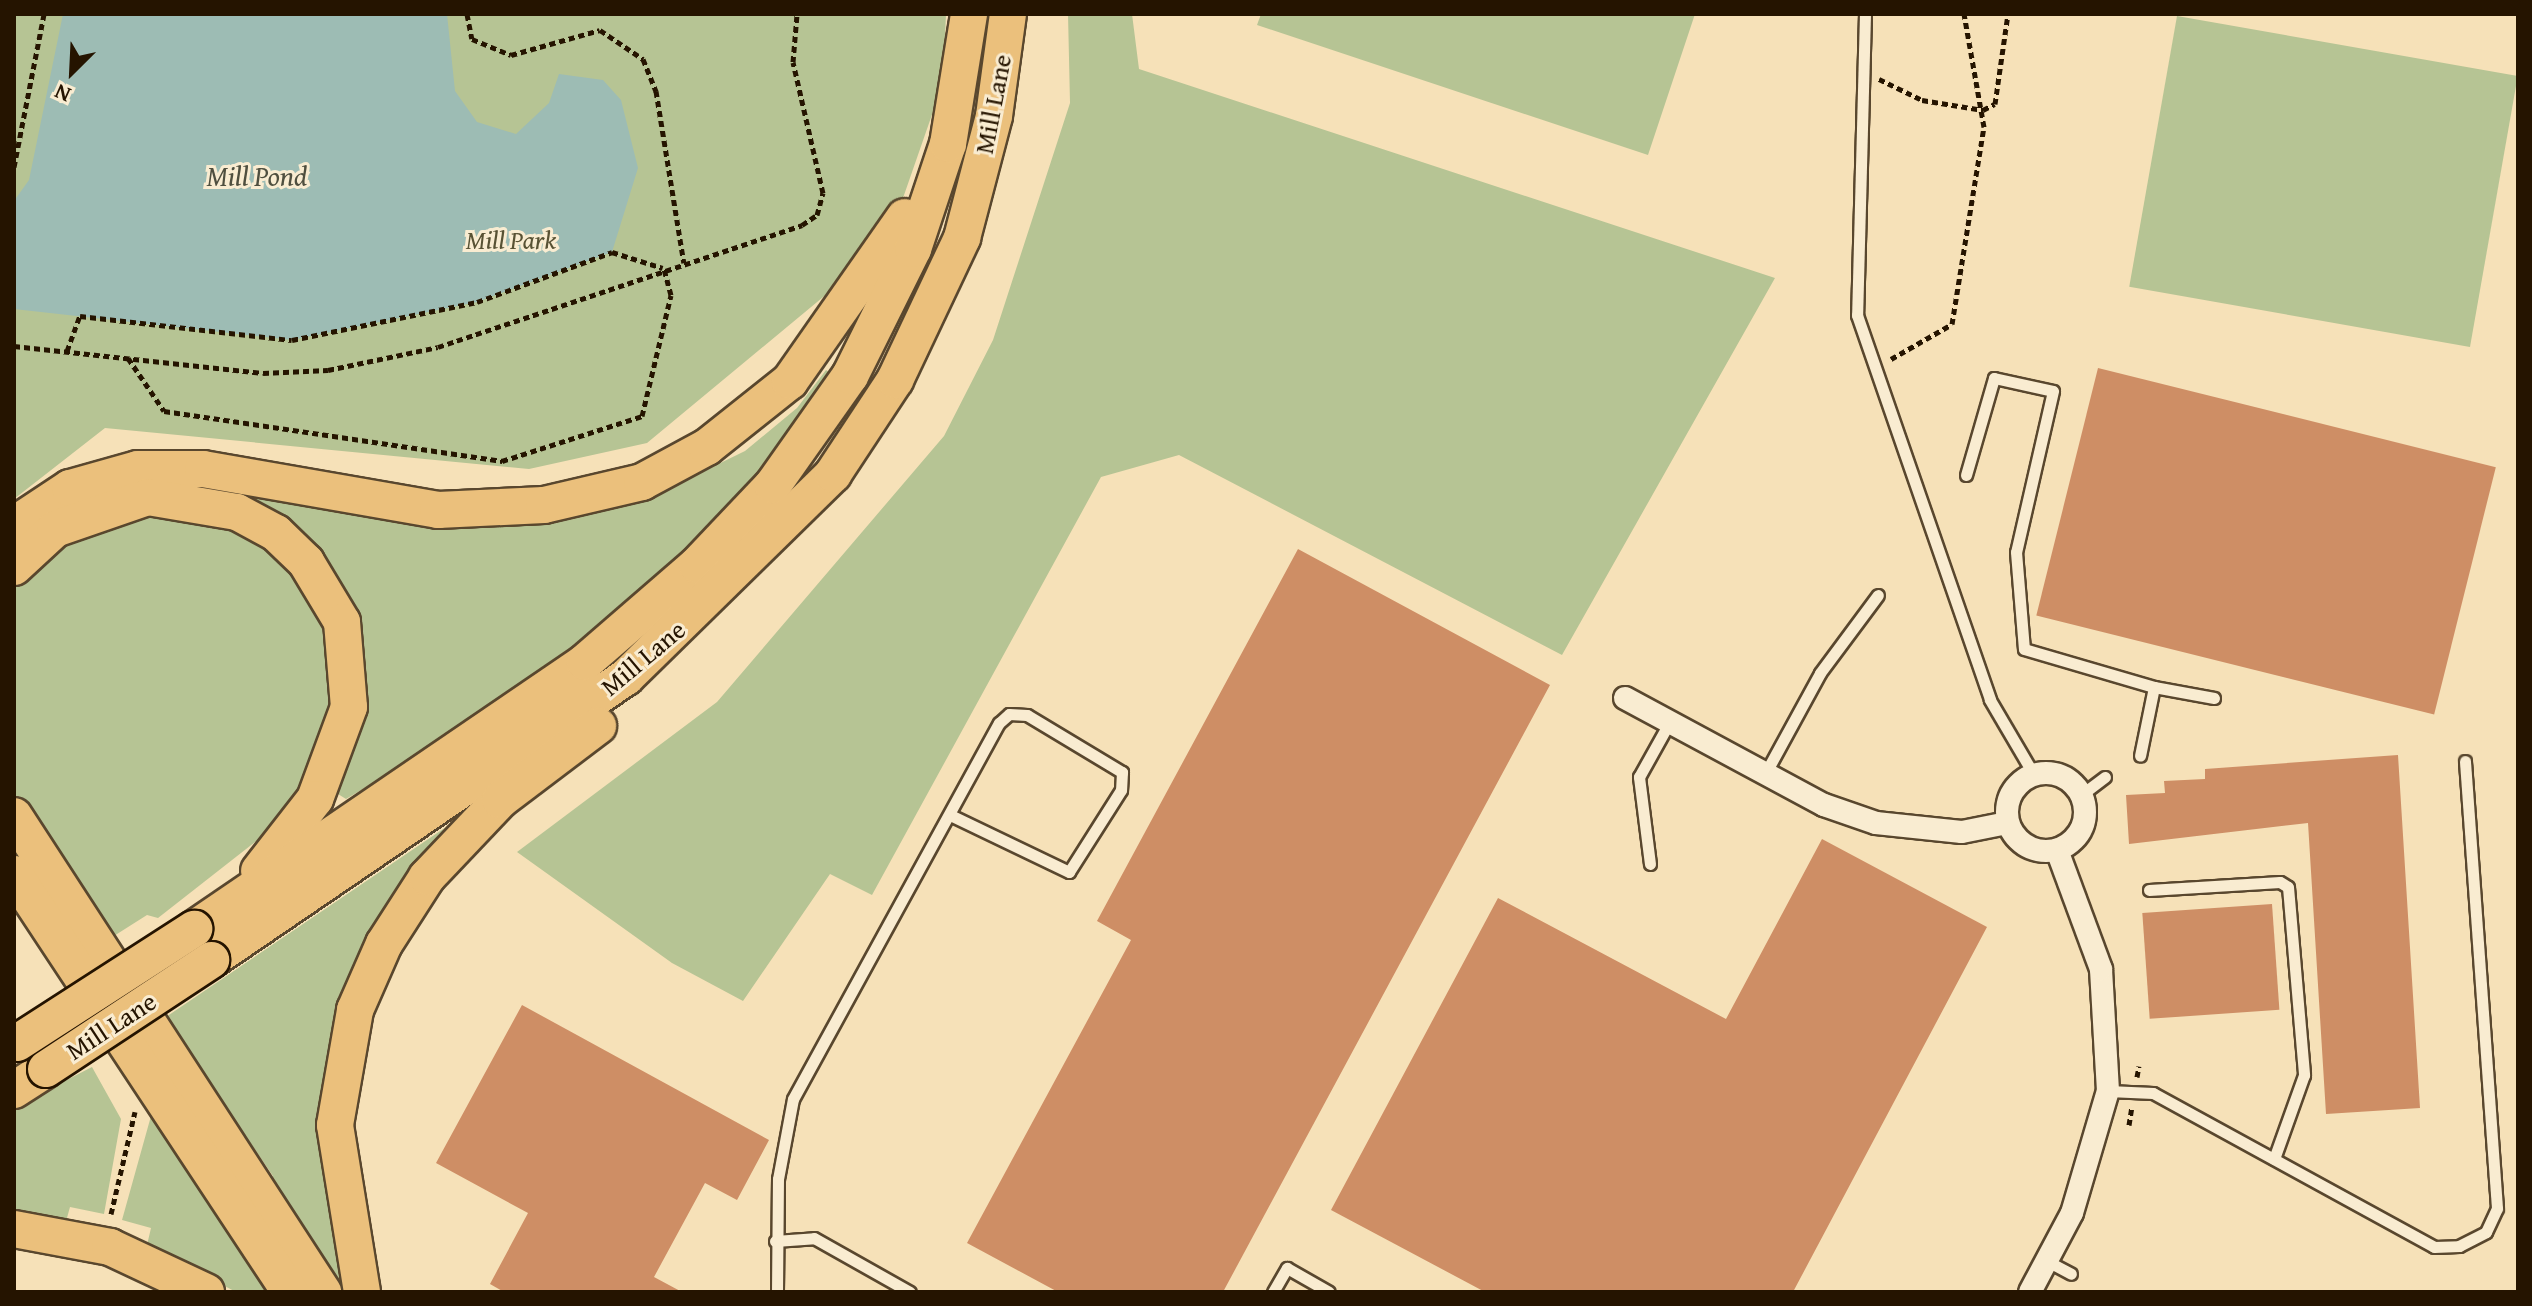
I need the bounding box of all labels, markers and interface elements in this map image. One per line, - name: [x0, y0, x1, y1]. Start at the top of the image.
- north arrow: [32, 32, 112, 112]
- street label: Mill Lane: [968, 52, 1018, 156]
- text: N: [49, 76, 75, 112]
- water label: Mill Pond: [207, 159, 307, 193]
- park label: Mill Park: [466, 224, 556, 256]
- street label: Mill Lane: [594, 614, 692, 702]
- street label: Mill Lane: [60, 985, 162, 1067]

